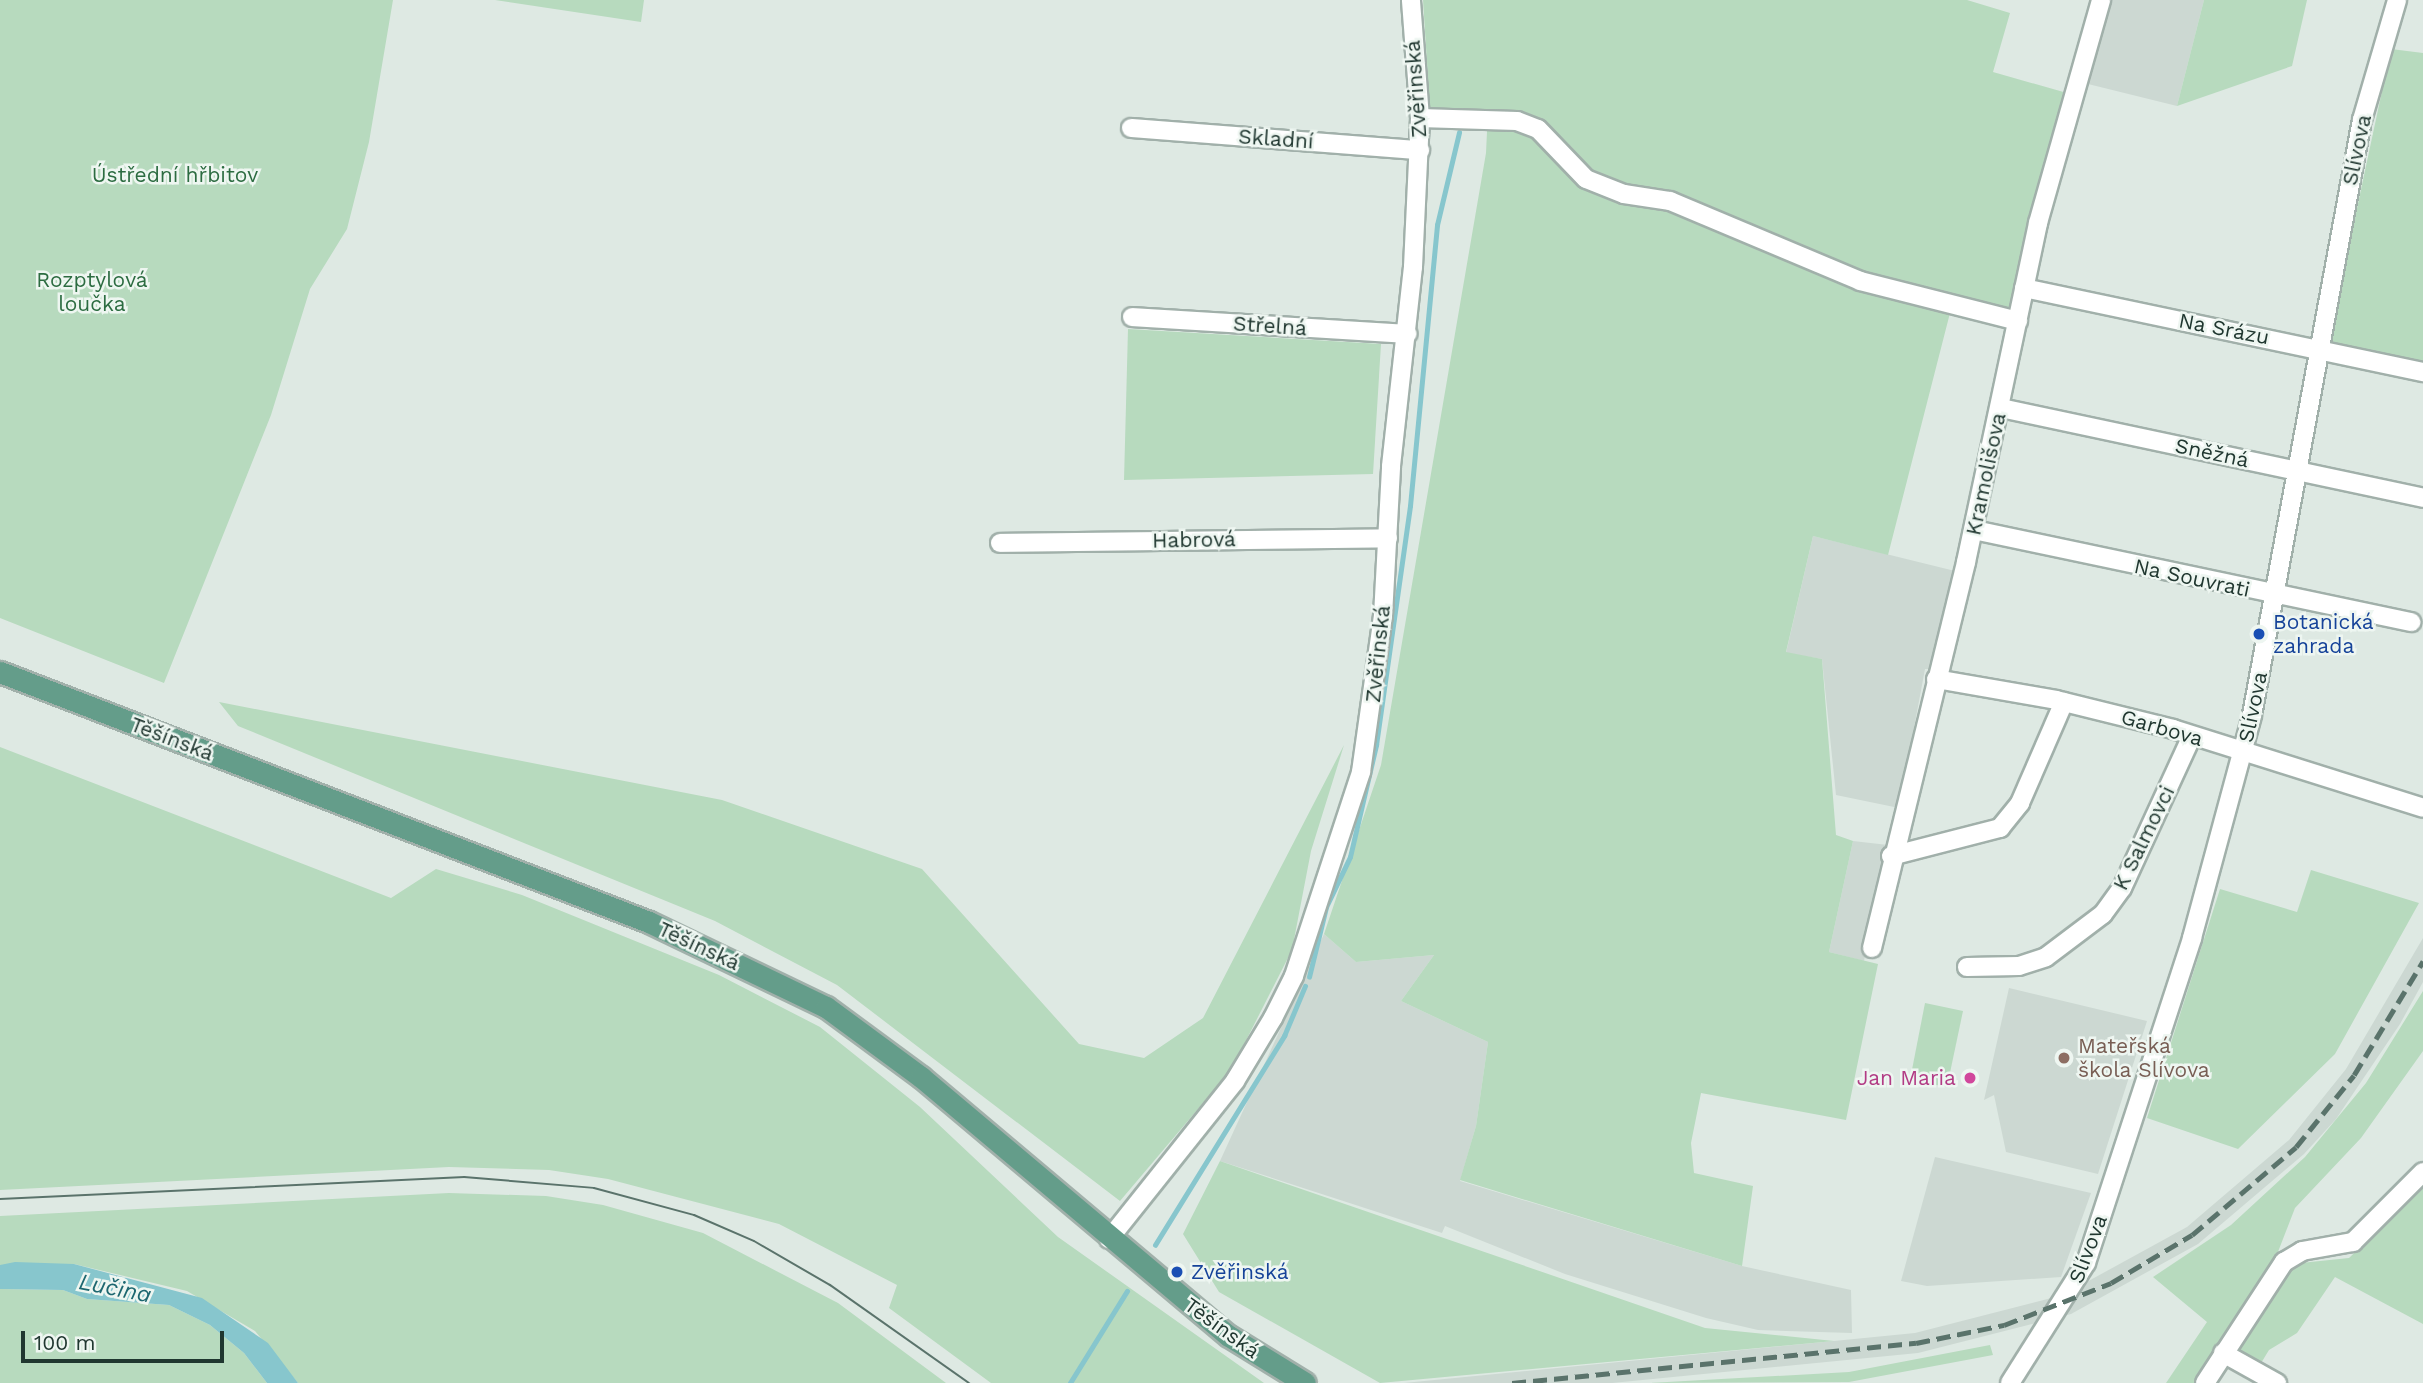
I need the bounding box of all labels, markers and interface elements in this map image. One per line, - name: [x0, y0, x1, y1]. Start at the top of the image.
- street label: Zvěřinská: [1400, 39, 1432, 139]
- street label: Slívova: [2337, 112, 2377, 188]
- street label: Skladní: [1237, 124, 1315, 154]
- park label: Ústřední hřbitov: [92, 162, 258, 188]
- park label: Rozptylová loučka: [36, 267, 148, 317]
- street label: Na Srázu: [2176, 308, 2272, 350]
- street label: Střelná: [1232, 311, 1308, 341]
- street label: Kramolišova: [1961, 410, 2011, 538]
- street label: Sněžná: [2173, 433, 2251, 473]
- street label: Habrová: [1152, 527, 1236, 553]
- street label: Na Souvrati: [2131, 553, 2253, 603]
- street label: Zvěřinská: [1360, 604, 1396, 704]
- place label: Botanická zahrada: [2273, 609, 2374, 659]
- marker: Botanická zahrada: [2251, 626, 2267, 642]
- street label: Slívova: [2233, 669, 2273, 745]
- street label: Garbova: [2118, 704, 2206, 752]
- street label: Těšínská: [127, 712, 217, 766]
- street label: K Salmovci: [2108, 782, 2180, 894]
- street label: Těšínská: [654, 916, 744, 976]
- place label: Mateřská škola Slívova: [2078, 1033, 2210, 1083]
- marker: Mateřská škola Slívova: [2056, 1050, 2072, 1066]
- place label: Jan Maria: [1857, 1065, 1956, 1091]
- marker: Jan Maria: [1962, 1070, 1978, 1086]
- street label: Slívova: [2063, 1211, 2113, 1287]
- place label: Zvěřinská: [1191, 1259, 1289, 1285]
- marker: Zvěřinská: [1169, 1264, 1185, 1280]
- water label: Lučina: [76, 1268, 154, 1310]
- street label: Těšínská: [1179, 1292, 1265, 1364]
- scale bar: [24, 1316, 228, 1360]
- text: 100 m: [34, 1330, 96, 1355]

